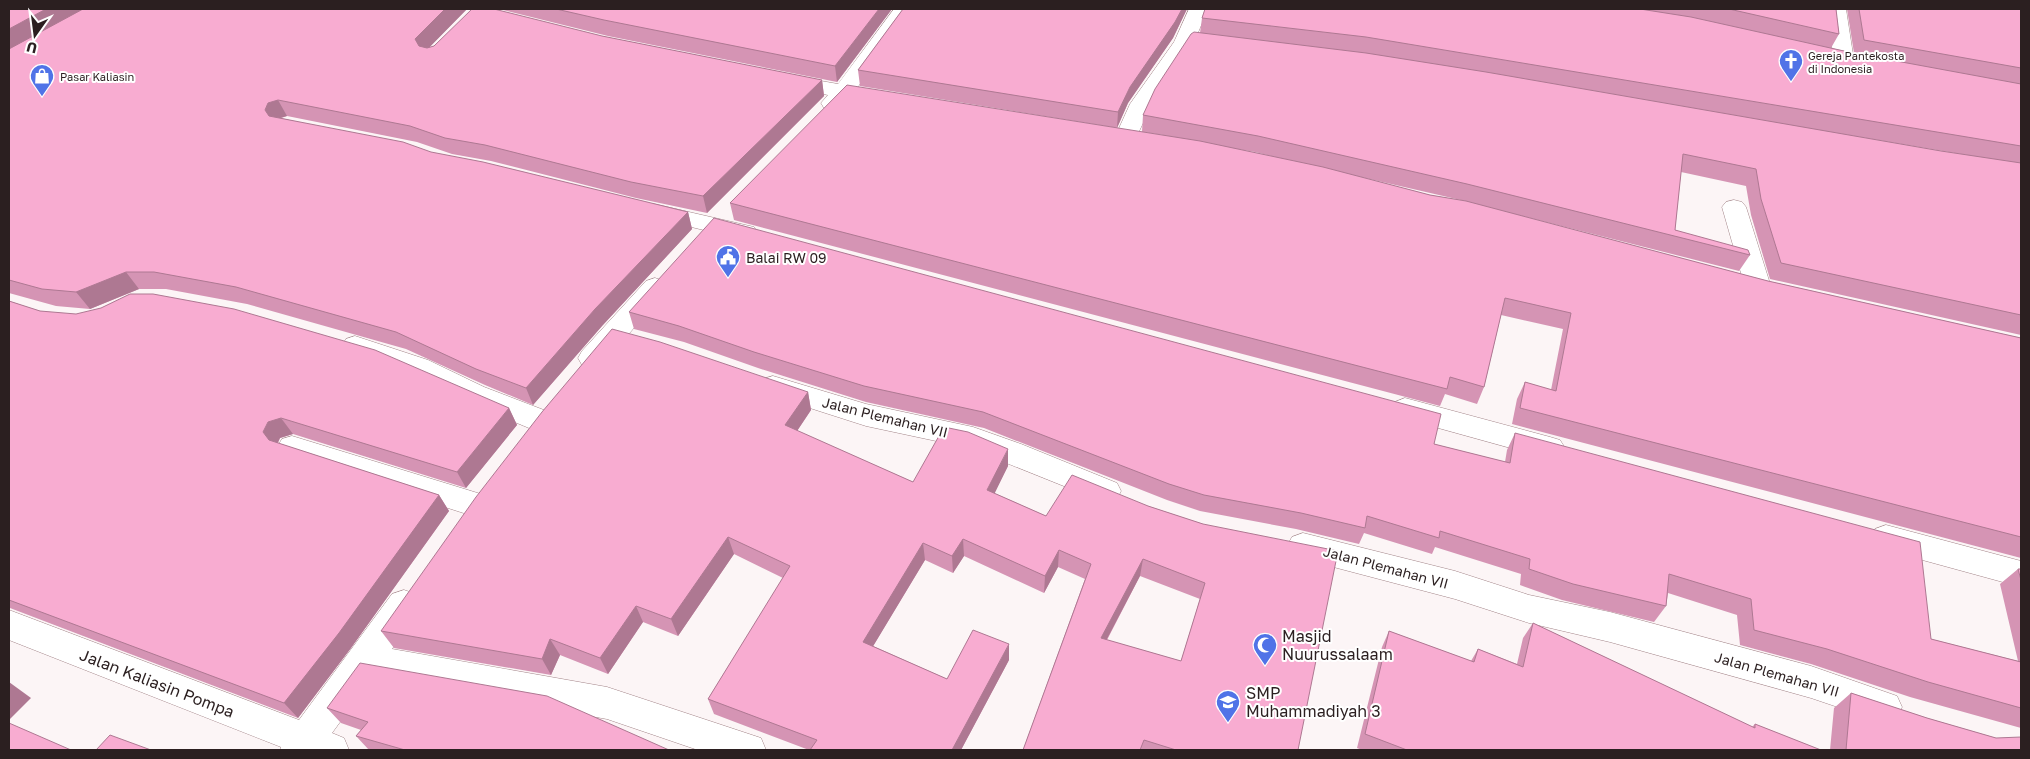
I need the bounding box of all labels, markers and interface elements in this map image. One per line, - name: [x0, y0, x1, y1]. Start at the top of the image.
- north arrow: [10, 10, 60, 60]
- text: U: [25, 39, 39, 58]
- church icon: Gereja Pantekosta di Indonesia: [1778, 48, 1804, 82]
- place label: Gereja Pantekosta di Indonesia: [1808, 49, 1904, 75]
- shop icon: Pasar Kaliasin: [29, 63, 55, 97]
- place label: Pasar Kaliasin: [60, 70, 134, 83]
- public building icon: Balai RW 09: [715, 244, 741, 278]
- place label: Balai RW 09: [746, 249, 827, 266]
- street label: Jalan Plemahan VII: [820, 393, 950, 441]
- street label: Jalan Plemahan VII: [1322, 542, 1450, 592]
- place label: Masjid Nuurussalaam: [1282, 626, 1393, 664]
- mosque icon: Masjid Nuurussalaam: [1252, 632, 1278, 666]
- street label: Jalan Kaliasin Pompa: [77, 644, 237, 722]
- street label: Jalan Plemahan VII: [1713, 648, 1841, 700]
- place label: SMP Muhammadiyah 3: [1246, 683, 1381, 721]
- school or university icon: SMP Muhammadiyah 3: [1215, 689, 1241, 723]

